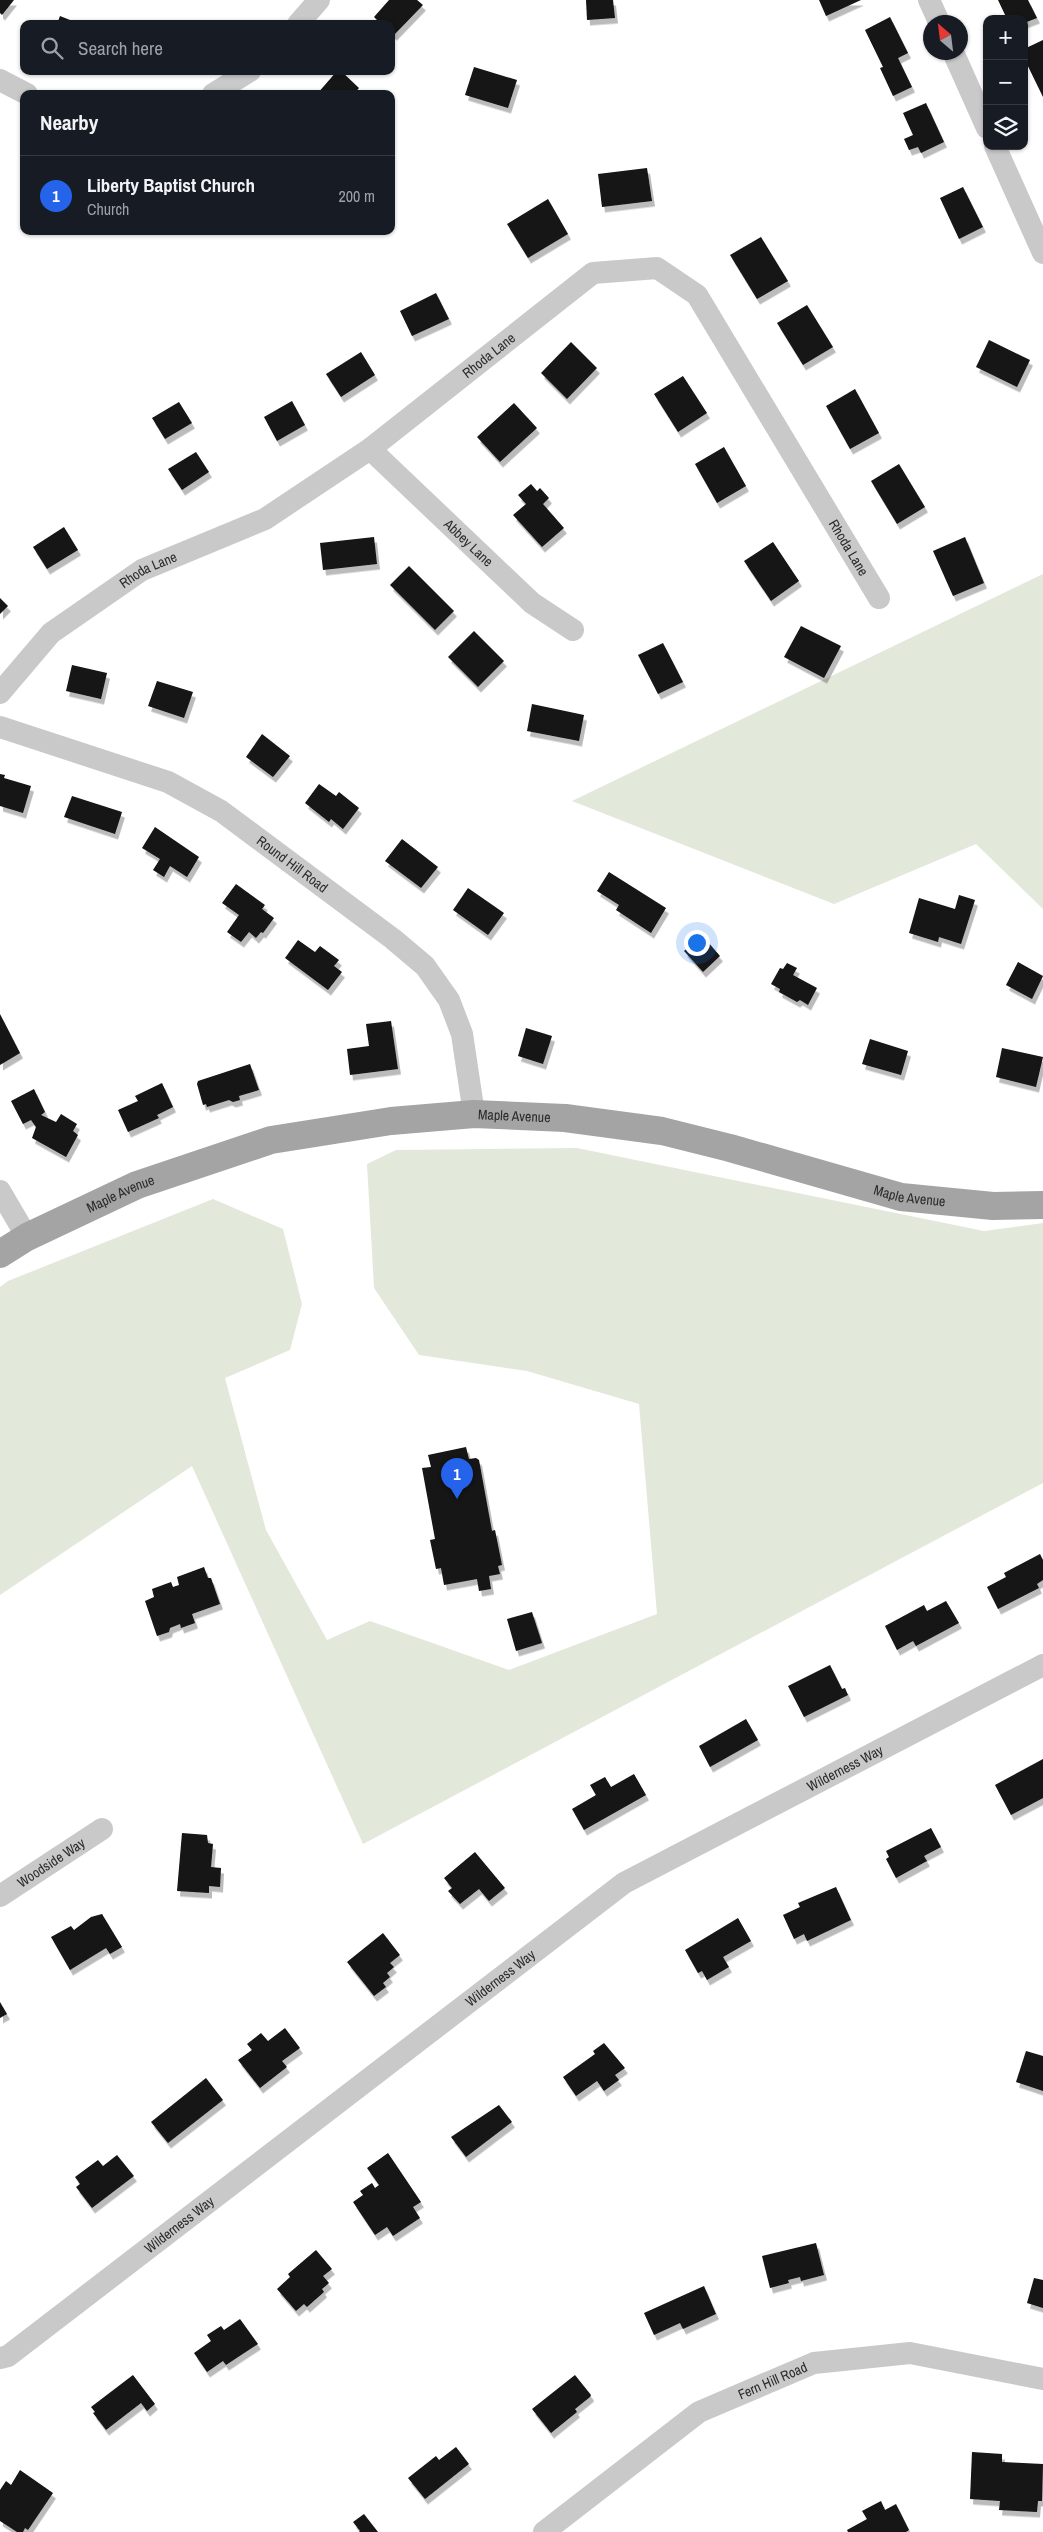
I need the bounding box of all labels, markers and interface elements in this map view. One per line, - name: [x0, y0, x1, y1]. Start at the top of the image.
- north arrow: [923, 15, 968, 60]
- map controls: [983, 15, 1028, 150]
- button: +: [983, 15, 1028, 60]
- search box: [20, 20, 395, 75]
- icon: search: [38, 34, 66, 62]
- text: Search here: [78, 35, 163, 61]
- button: −: [983, 60, 1028, 105]
- button: layers: [983, 105, 1028, 150]
- text: Nearby: [40, 108, 98, 137]
- text: Liberty Baptist Church: [87, 172, 255, 198]
- text: 1: [52, 185, 60, 207]
- text: 200 m: [339, 185, 375, 207]
- text: Church: [87, 198, 129, 220]
- street label: Rhoda Lane: [459, 329, 519, 382]
- street label: Abbey Lane: [439, 514, 497, 570]
- street label: Rhoda Lane: [825, 516, 873, 579]
- street label: Rhoda Lane: [116, 548, 180, 592]
- street label: Round Hill Road: [253, 832, 331, 896]
- your location: [684, 930, 710, 956]
- street label: Maple Avenue: [478, 1105, 551, 1126]
- street label: Maple Avenue: [84, 1171, 157, 1217]
- street label: Maple Avenue: [872, 1181, 946, 1210]
- pin: 1: [441, 1458, 473, 1499]
- street label: Wilderness Way: [804, 1741, 886, 1795]
- street label: Woodside Way: [14, 1834, 88, 1891]
- street label: Wilderness Way: [462, 1945, 539, 2010]
- street label: Wilderness Way: [141, 2192, 218, 2257]
- street label: Fern Hill Road: [735, 2358, 810, 2403]

